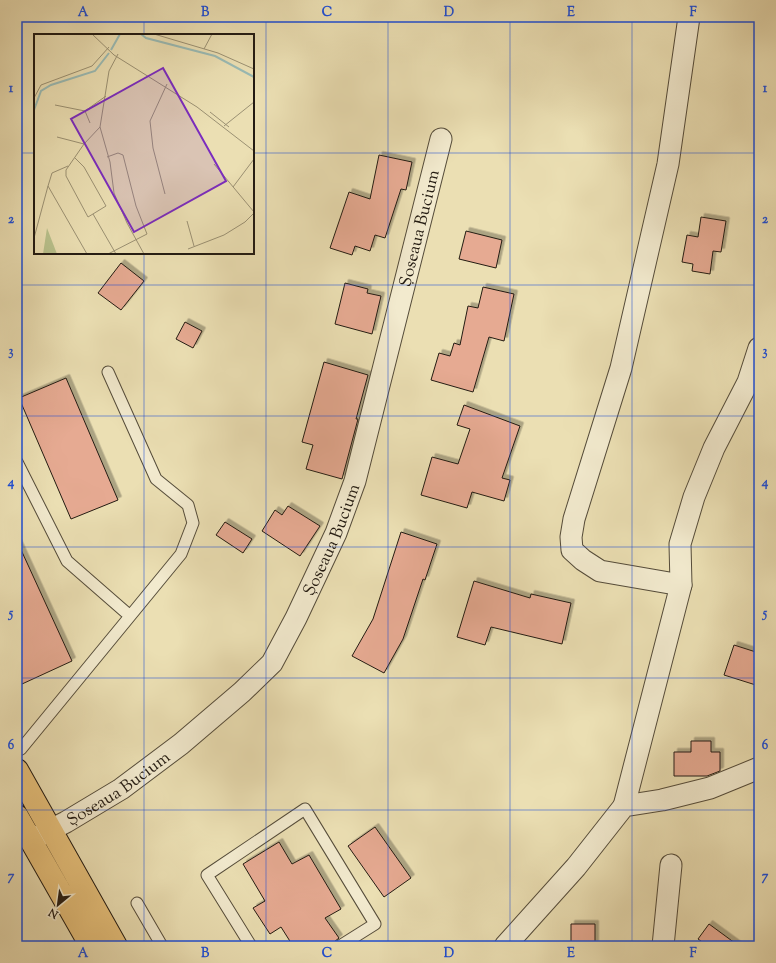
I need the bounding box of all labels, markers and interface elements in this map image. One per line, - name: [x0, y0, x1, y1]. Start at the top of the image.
- text: A: [78, 4, 89, 22]
- text: B: [201, 4, 210, 22]
- text: C: [322, 4, 332, 22]
- text: D: [444, 4, 454, 22]
- text: E: [567, 4, 575, 22]
- text: F: [689, 4, 697, 22]
- inset map: [34, 34, 254, 254]
- text: 1: [9, 80, 14, 98]
- text: 1: [763, 80, 768, 98]
- street label: Șoseaua Bucium: [394, 168, 447, 290]
- text: 2: [8, 211, 15, 229]
- text: 2: [762, 211, 769, 229]
- text: 3: [8, 343, 14, 361]
- text: 3: [762, 343, 768, 361]
- text: 4: [7, 474, 15, 492]
- text: 4: [761, 474, 769, 492]
- street label: Șoseaua Bucium: [298, 481, 367, 600]
- text: 5: [8, 605, 14, 623]
- text: 5: [762, 605, 768, 623]
- text: 6: [8, 737, 15, 755]
- text: 6: [762, 737, 769, 755]
- street label: Șoseaua Bucium: [63, 746, 176, 833]
- text: 7: [8, 868, 15, 886]
- text: 7: [762, 868, 769, 886]
- north arrow: [38, 885, 78, 925]
- text: N: [46, 904, 62, 922]
- text: A: [78, 945, 89, 963]
- text: B: [201, 945, 210, 963]
- text: C: [322, 945, 332, 963]
- text: D: [444, 945, 454, 963]
- text: E: [567, 945, 575, 963]
- text: F: [689, 945, 697, 963]

